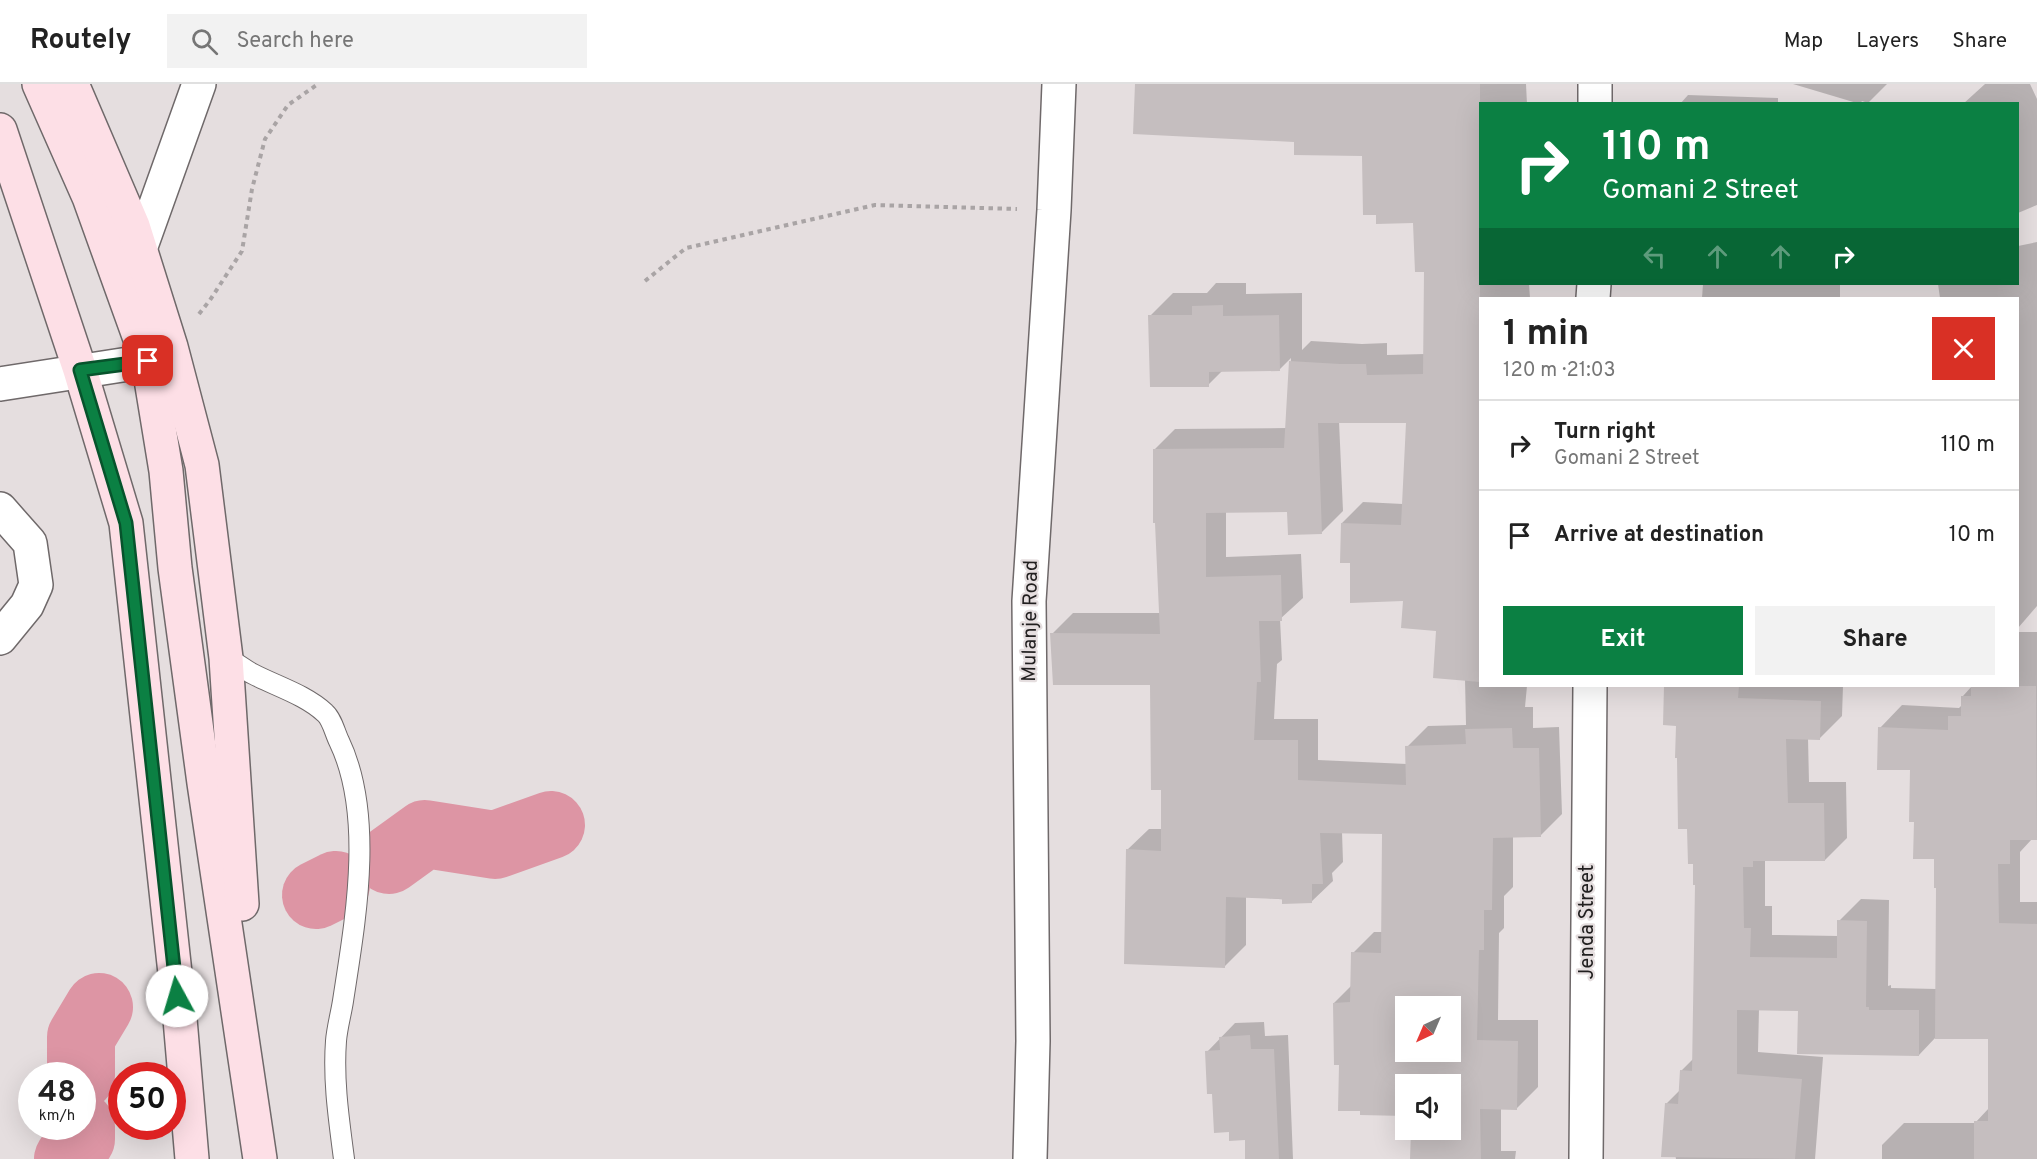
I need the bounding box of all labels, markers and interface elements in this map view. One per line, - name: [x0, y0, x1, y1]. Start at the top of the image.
- search box: [167, 14, 587, 68]
- text: Routely: [30, 23, 131, 59]
- icon: search: [188, 25, 221, 58]
- text: Search here: [236, 28, 354, 55]
- text: Map: [1784, 28, 1823, 55]
- text: Layers: [1856, 28, 1919, 55]
- text: Share: [1952, 28, 2007, 55]
- text: 110 m: [1602, 122, 1711, 175]
- icon: right: [1503, 126, 1581, 204]
- text: Gomani 2 Street: [1602, 174, 1799, 208]
- icon: left: [1638, 240, 1671, 273]
- icon: ahead: [1701, 240, 1734, 273]
- icon: ahead: [1764, 240, 1797, 273]
- icon: right: [1827, 240, 1860, 273]
- text: 1 min: [1503, 312, 1589, 358]
- button: close: [1932, 317, 1995, 380]
- pin: [122, 335, 173, 386]
- icon: arrive: [131, 344, 164, 377]
- text: 120 m · 21:03: [1503, 358, 1616, 384]
- text: Turn right: [1554, 419, 1656, 446]
- icon: right: [1503, 429, 1536, 462]
- text: 110 m: [1941, 432, 1995, 459]
- text: Gomani 2 Street: [1554, 446, 1700, 472]
- icon: arrive: [1503, 519, 1536, 552]
- text: Arrive at destination: [1554, 522, 1764, 549]
- text: 10 m: [1949, 522, 1995, 549]
- street label: Mulanje Road: [1017, 560, 1045, 682]
- button: Exit: [1503, 606, 1743, 675]
- button: Share: [1755, 606, 1995, 675]
- street label: Jenda Street: [1575, 865, 1601, 979]
- position arrow: [145, 964, 209, 1028]
- north arrow: [1395, 996, 1461, 1062]
- map controls: [1395, 996, 1461, 1140]
- speed limit sign: 50: [108, 1062, 186, 1140]
- button: sound: [1395, 1074, 1461, 1140]
- text: 48: [38, 1075, 76, 1112]
- text: km/h: [39, 1107, 75, 1126]

